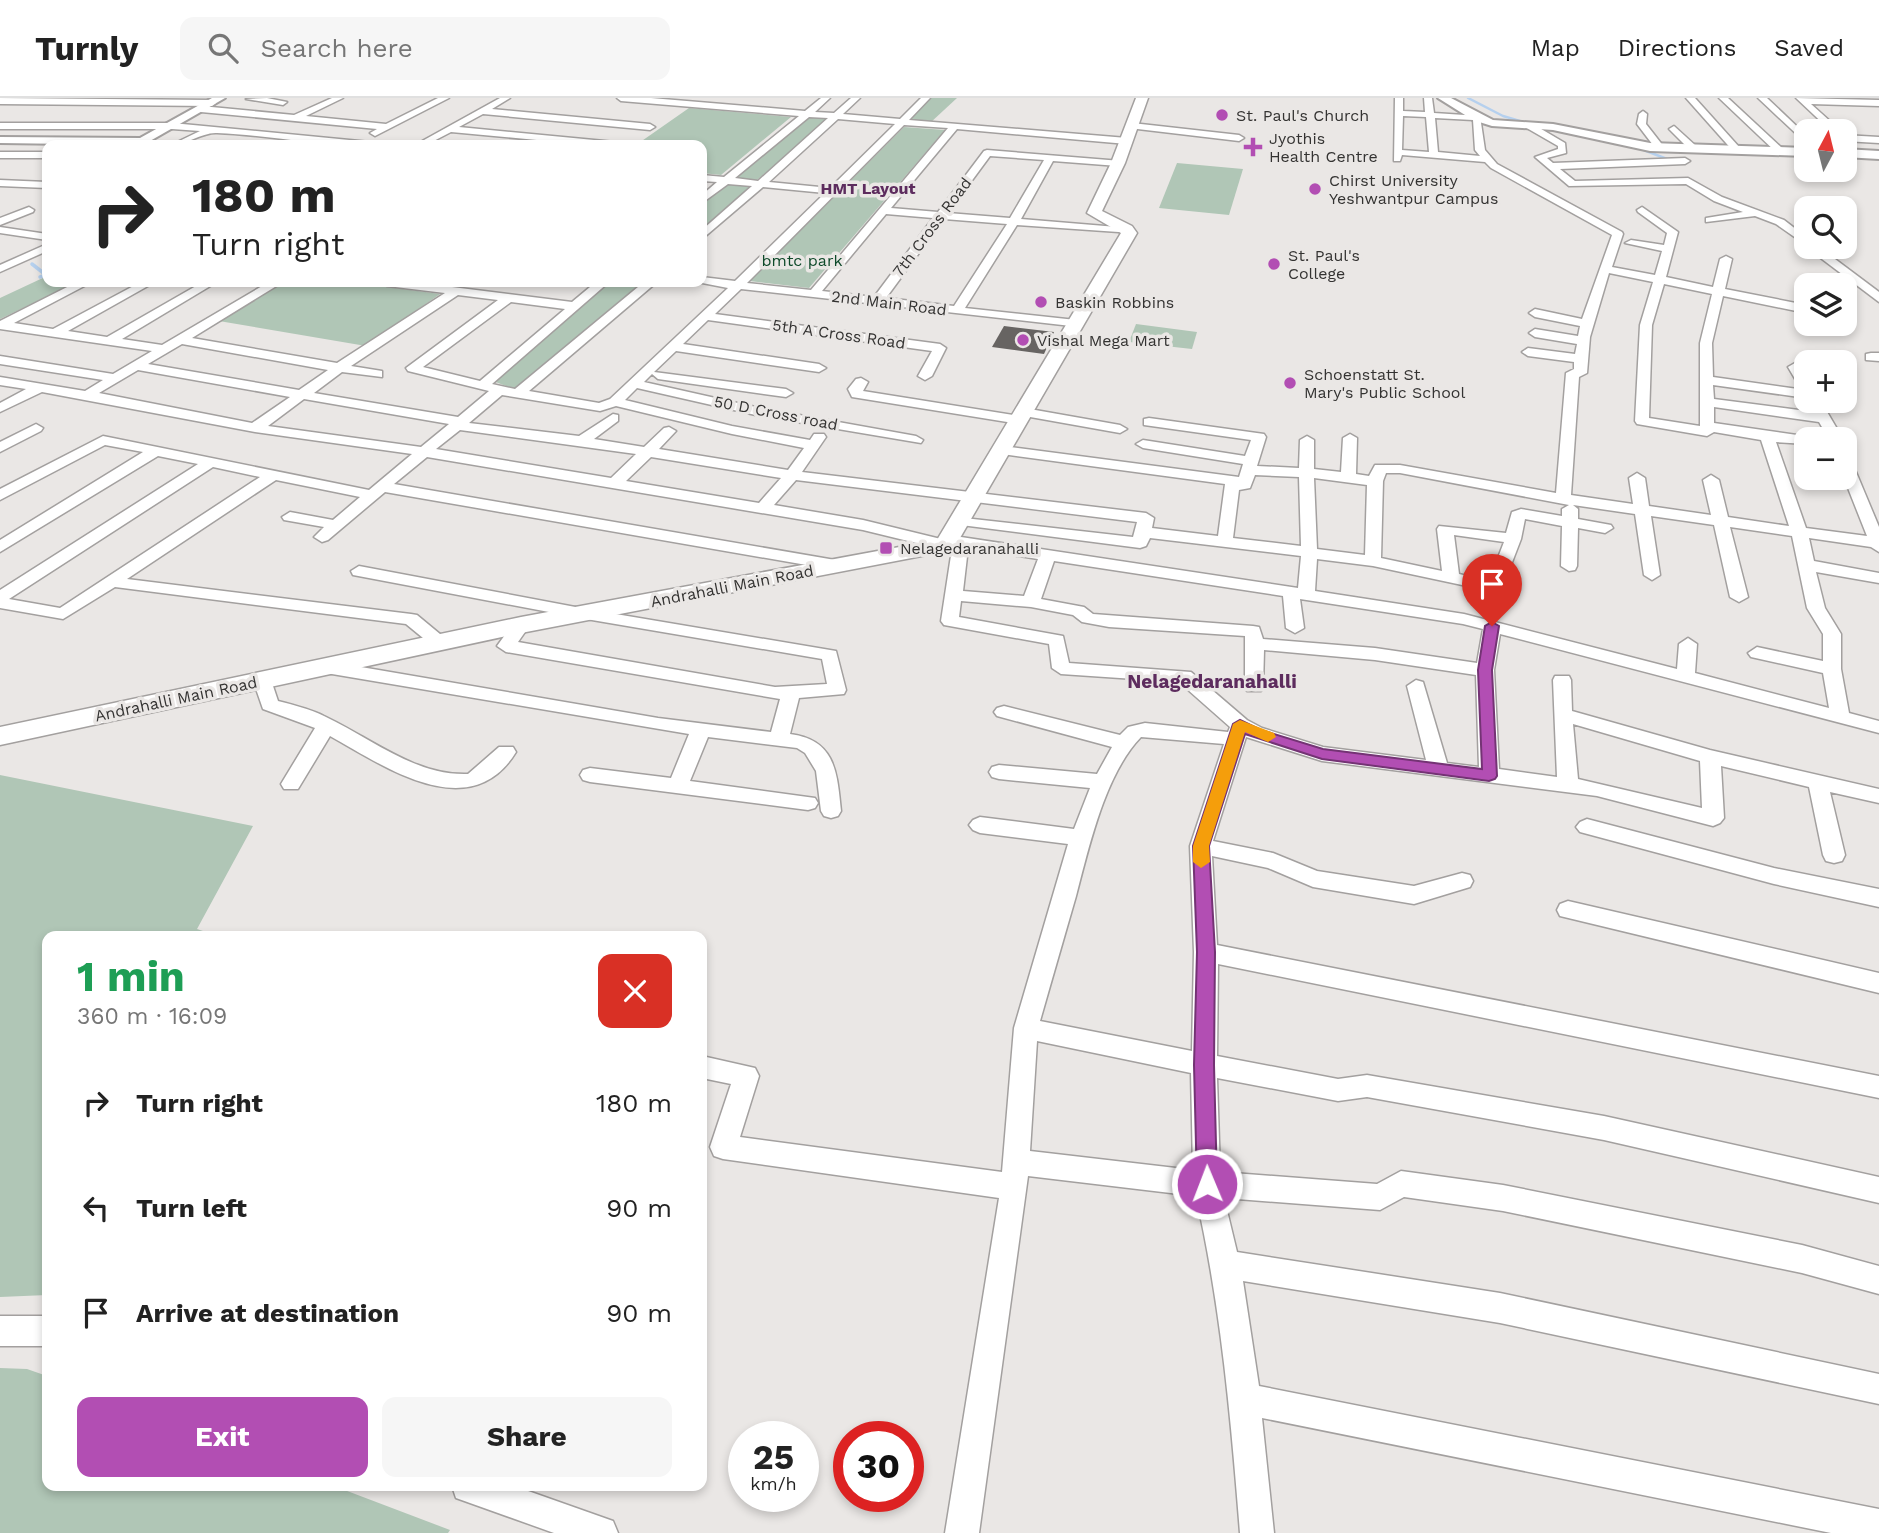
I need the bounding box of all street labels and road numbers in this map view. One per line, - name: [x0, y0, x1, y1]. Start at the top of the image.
- street label: 7th Cross Road: [889, 174, 975, 280]
- street label: 2nd Main Road: [830, 287, 948, 319]
- street label: 5th A Cross Road: [771, 315, 907, 353]
- street label: 50 D Cross road: [712, 392, 840, 434]
- street label: Andrahalli Main Road: [649, 561, 815, 611]
- street label: Andrahalli Main Road: [93, 672, 259, 726]

